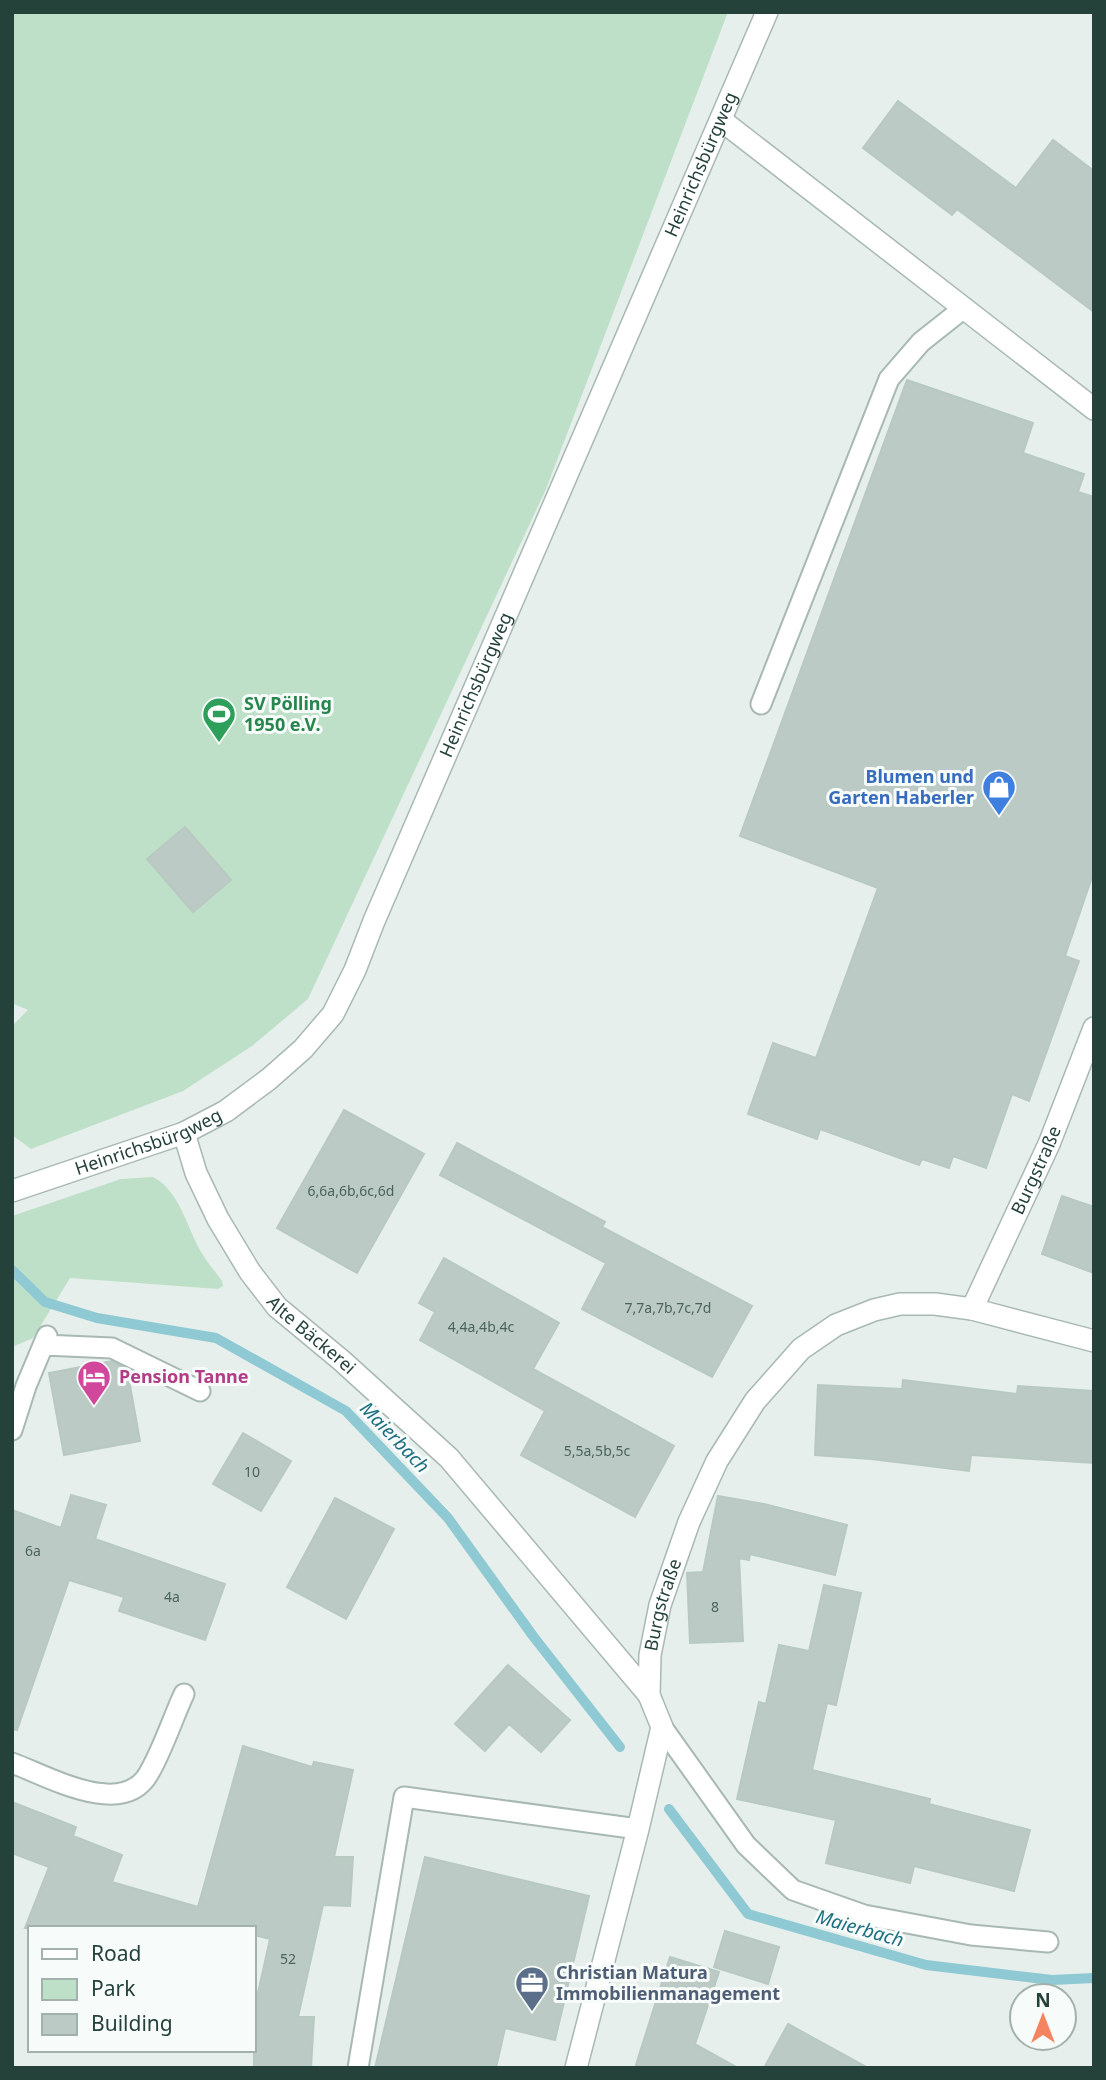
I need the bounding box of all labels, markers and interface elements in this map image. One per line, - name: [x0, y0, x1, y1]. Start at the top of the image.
- street label: Heinrichsbürgweg: [658, 88, 742, 240]
- street label: Heinrichsbürgweg: [433, 608, 517, 761]
- place label: SV Pölling 1950 e.V.: [244, 691, 332, 736]
- sports icon: SV Pölling 1950 e.V.: [200, 695, 238, 744]
- place label: Blumen und Garten Haberler: [828, 764, 974, 809]
- shop icon: Blumen und Garten Haberler: [980, 768, 1018, 817]
- street label: Heinrichsbürgweg: [71, 1102, 226, 1180]
- street label: Burgstraße: [1005, 1122, 1066, 1218]
- house number: 6,6a,6b,6c,6d: [308, 1181, 394, 1200]
- street label: Alte Bäckerei: [262, 1291, 361, 1379]
- house number: 7,7a,7b,7c,7d: [625, 1298, 711, 1317]
- house number: 4,4a,4b,4c: [448, 1317, 515, 1336]
- hotel icon: Pension Tanne: [75, 1358, 113, 1407]
- place label: Pension Tanne: [119, 1364, 249, 1388]
- water label: Maierbach: [354, 1396, 436, 1478]
- house number: 5,5a,5b,5c: [564, 1441, 631, 1460]
- house number: 10: [244, 1462, 260, 1481]
- house number: 6a: [25, 1541, 41, 1560]
- street label: Burgstraße: [638, 1555, 686, 1653]
- house number: 4a: [164, 1587, 180, 1606]
- house number: 8: [711, 1597, 719, 1616]
- water label: Maierbach: [813, 1903, 907, 1953]
- legend: [28, 1926, 256, 2052]
- text: Road: [91, 1939, 141, 1967]
- house number: 52: [280, 1949, 296, 1968]
- place label: Christian Matura Immobilienmanagement: [556, 1960, 780, 2005]
- office icon: Christian Matura Immobilienmanagement: [513, 1964, 551, 2013]
- text: Park: [91, 1974, 136, 2002]
- north arrow: [1008, 1982, 1078, 2052]
- text: N: [1035, 1987, 1051, 2013]
- text: Building: [91, 2009, 173, 2037]

